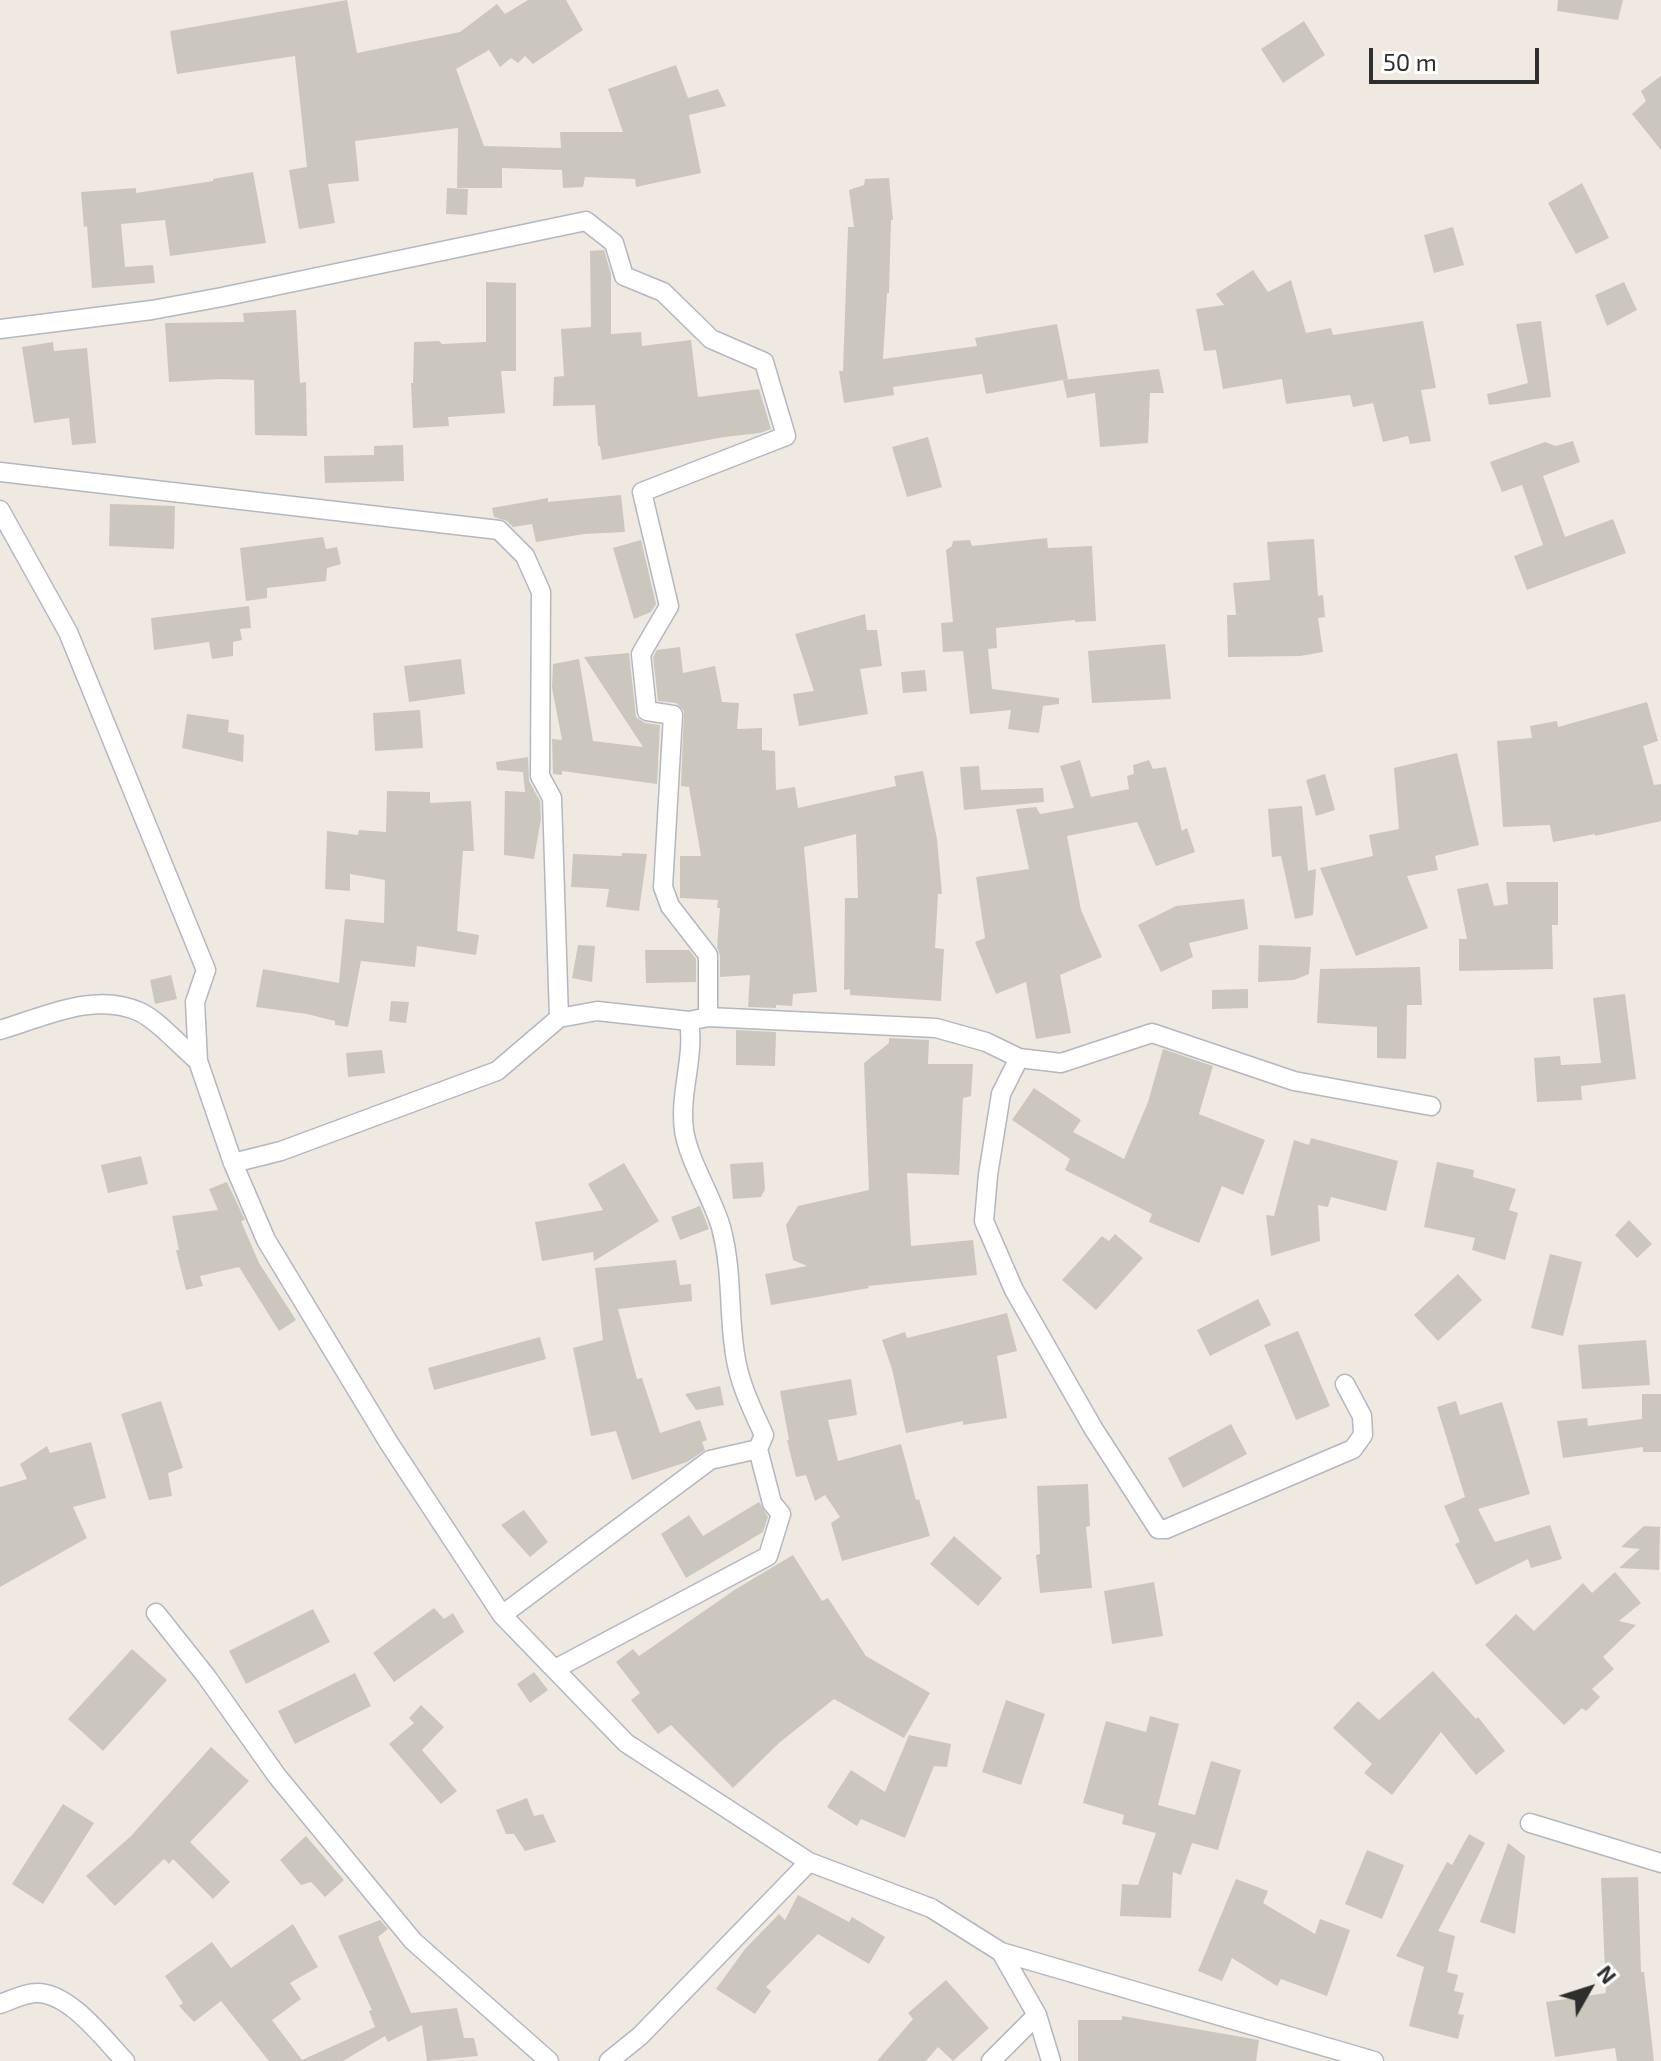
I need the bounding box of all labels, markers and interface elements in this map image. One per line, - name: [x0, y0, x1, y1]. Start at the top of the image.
- scale bar: [1373, 32, 1543, 82]
- text: 50 m: [1383, 47, 1437, 76]
- north arrow: [1549, 1949, 1629, 2029]
- text: N: [1593, 1960, 1623, 1988]

